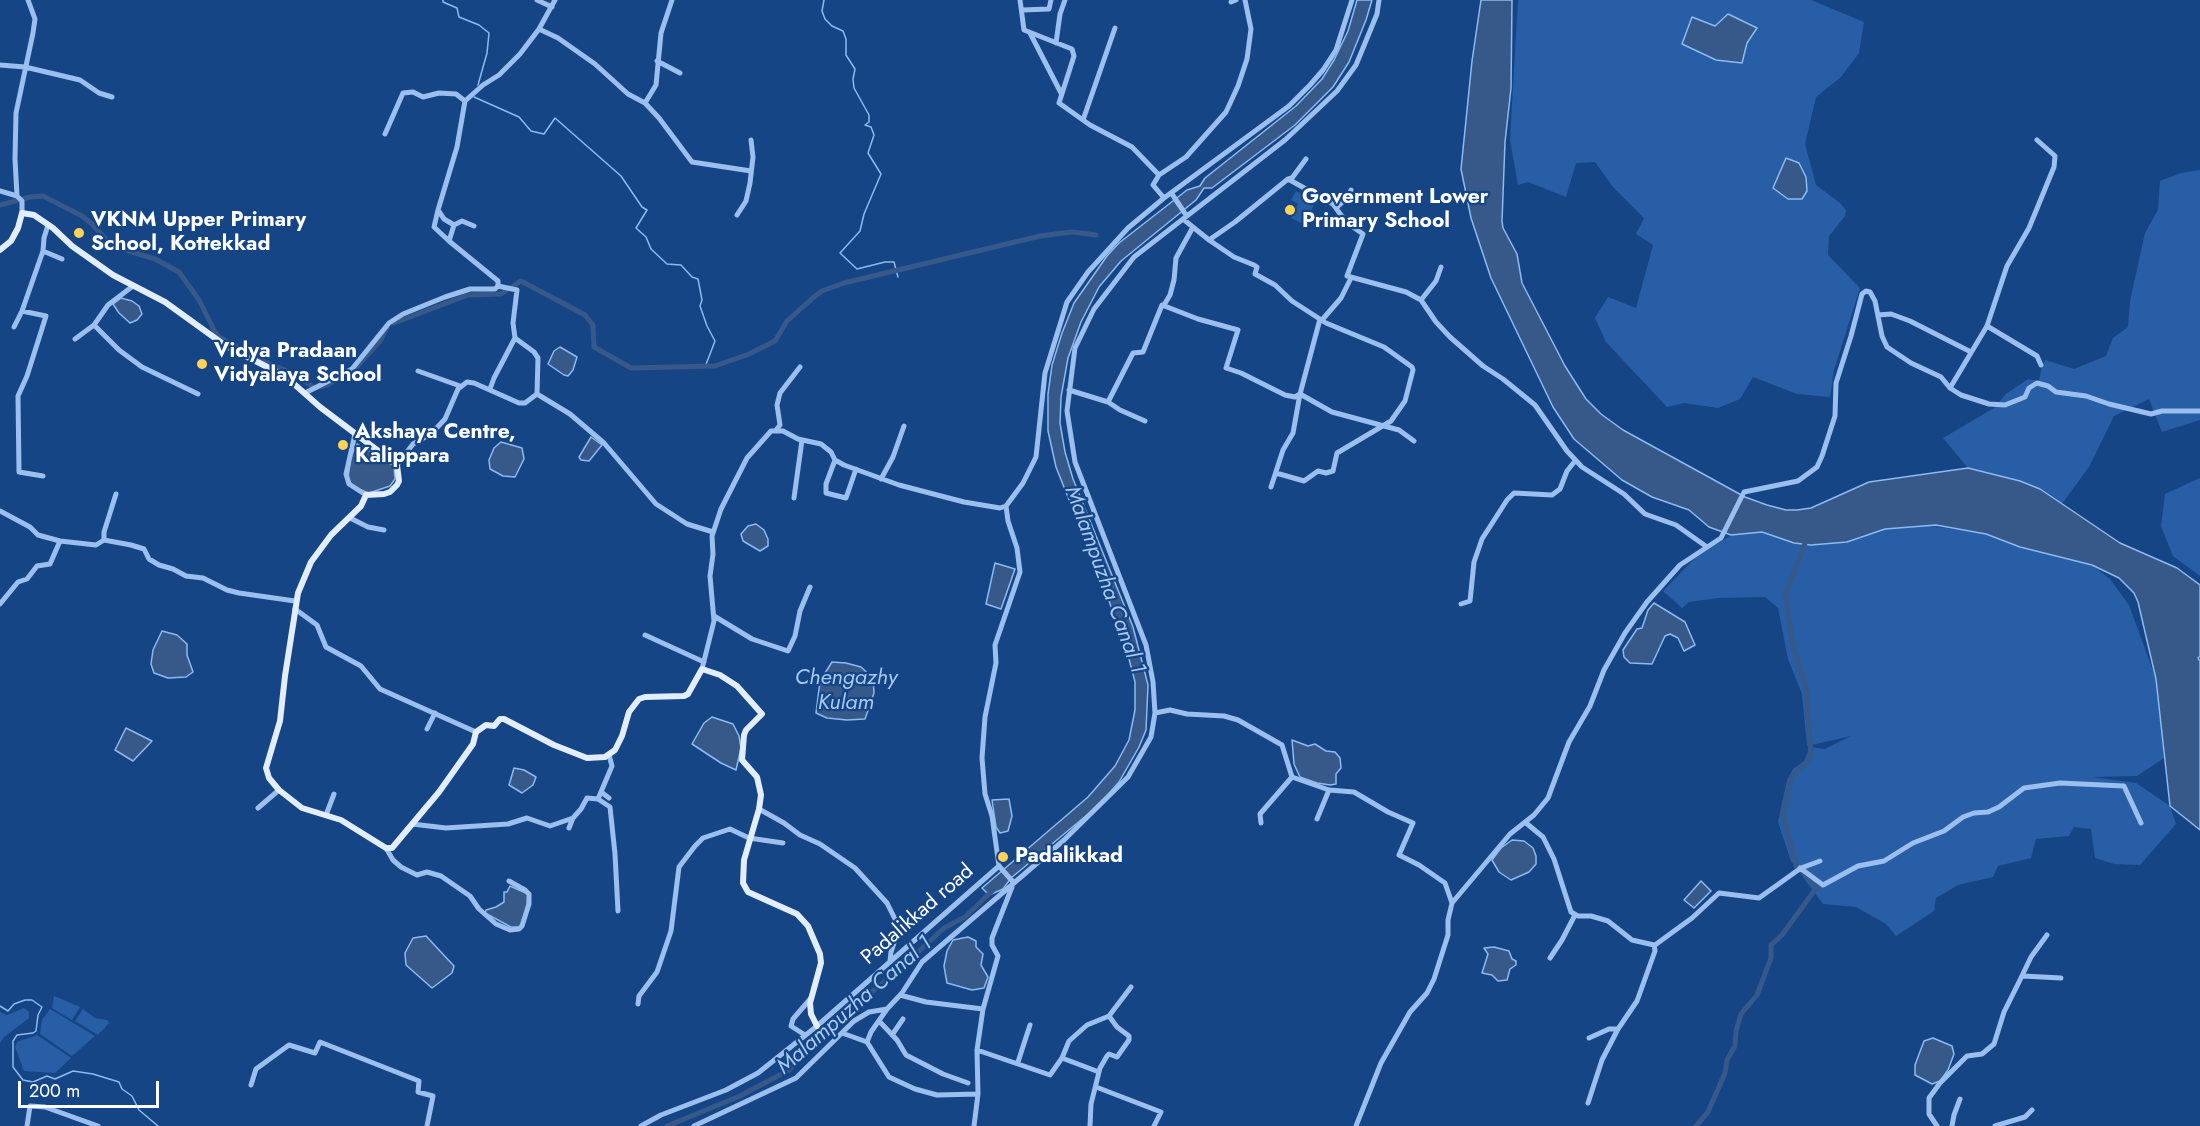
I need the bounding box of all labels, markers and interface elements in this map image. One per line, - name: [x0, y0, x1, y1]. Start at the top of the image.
- place label: Government Lower Primary School: [1302, 185, 1488, 235]
- marker: Government Lower Primary School: [1283, 203, 1297, 217]
- place label: VKNM Upper Primary School, Kottekkad: [91, 208, 306, 258]
- marker: VKNM Upper Primary School, Kottekkad: [72, 226, 86, 240]
- place label: Vidya Pradaan Vidyalaya School: [214, 339, 382, 389]
- marker: Vidya Pradaan Vidyalaya School: [195, 357, 209, 371]
- place label: Akshaya Centre, Kalippara: [355, 420, 515, 470]
- marker: Akshaya Centre, Kalippara: [336, 438, 350, 452]
- water label: Malampuzha Canal 1: [1058, 483, 1150, 677]
- water label: Chengazhy Kulam: [795, 666, 897, 718]
- place label: Padalikkad: [1015, 844, 1123, 870]
- marker: Padalikkad: [996, 850, 1010, 864]
- street label: Padalikkad road: [857, 859, 979, 971]
- water label: Malampuzha Canal 1: [772, 931, 938, 1081]
- scale bar: [21, 1069, 162, 1107]
- text: 200 m: [29, 1078, 80, 1104]

